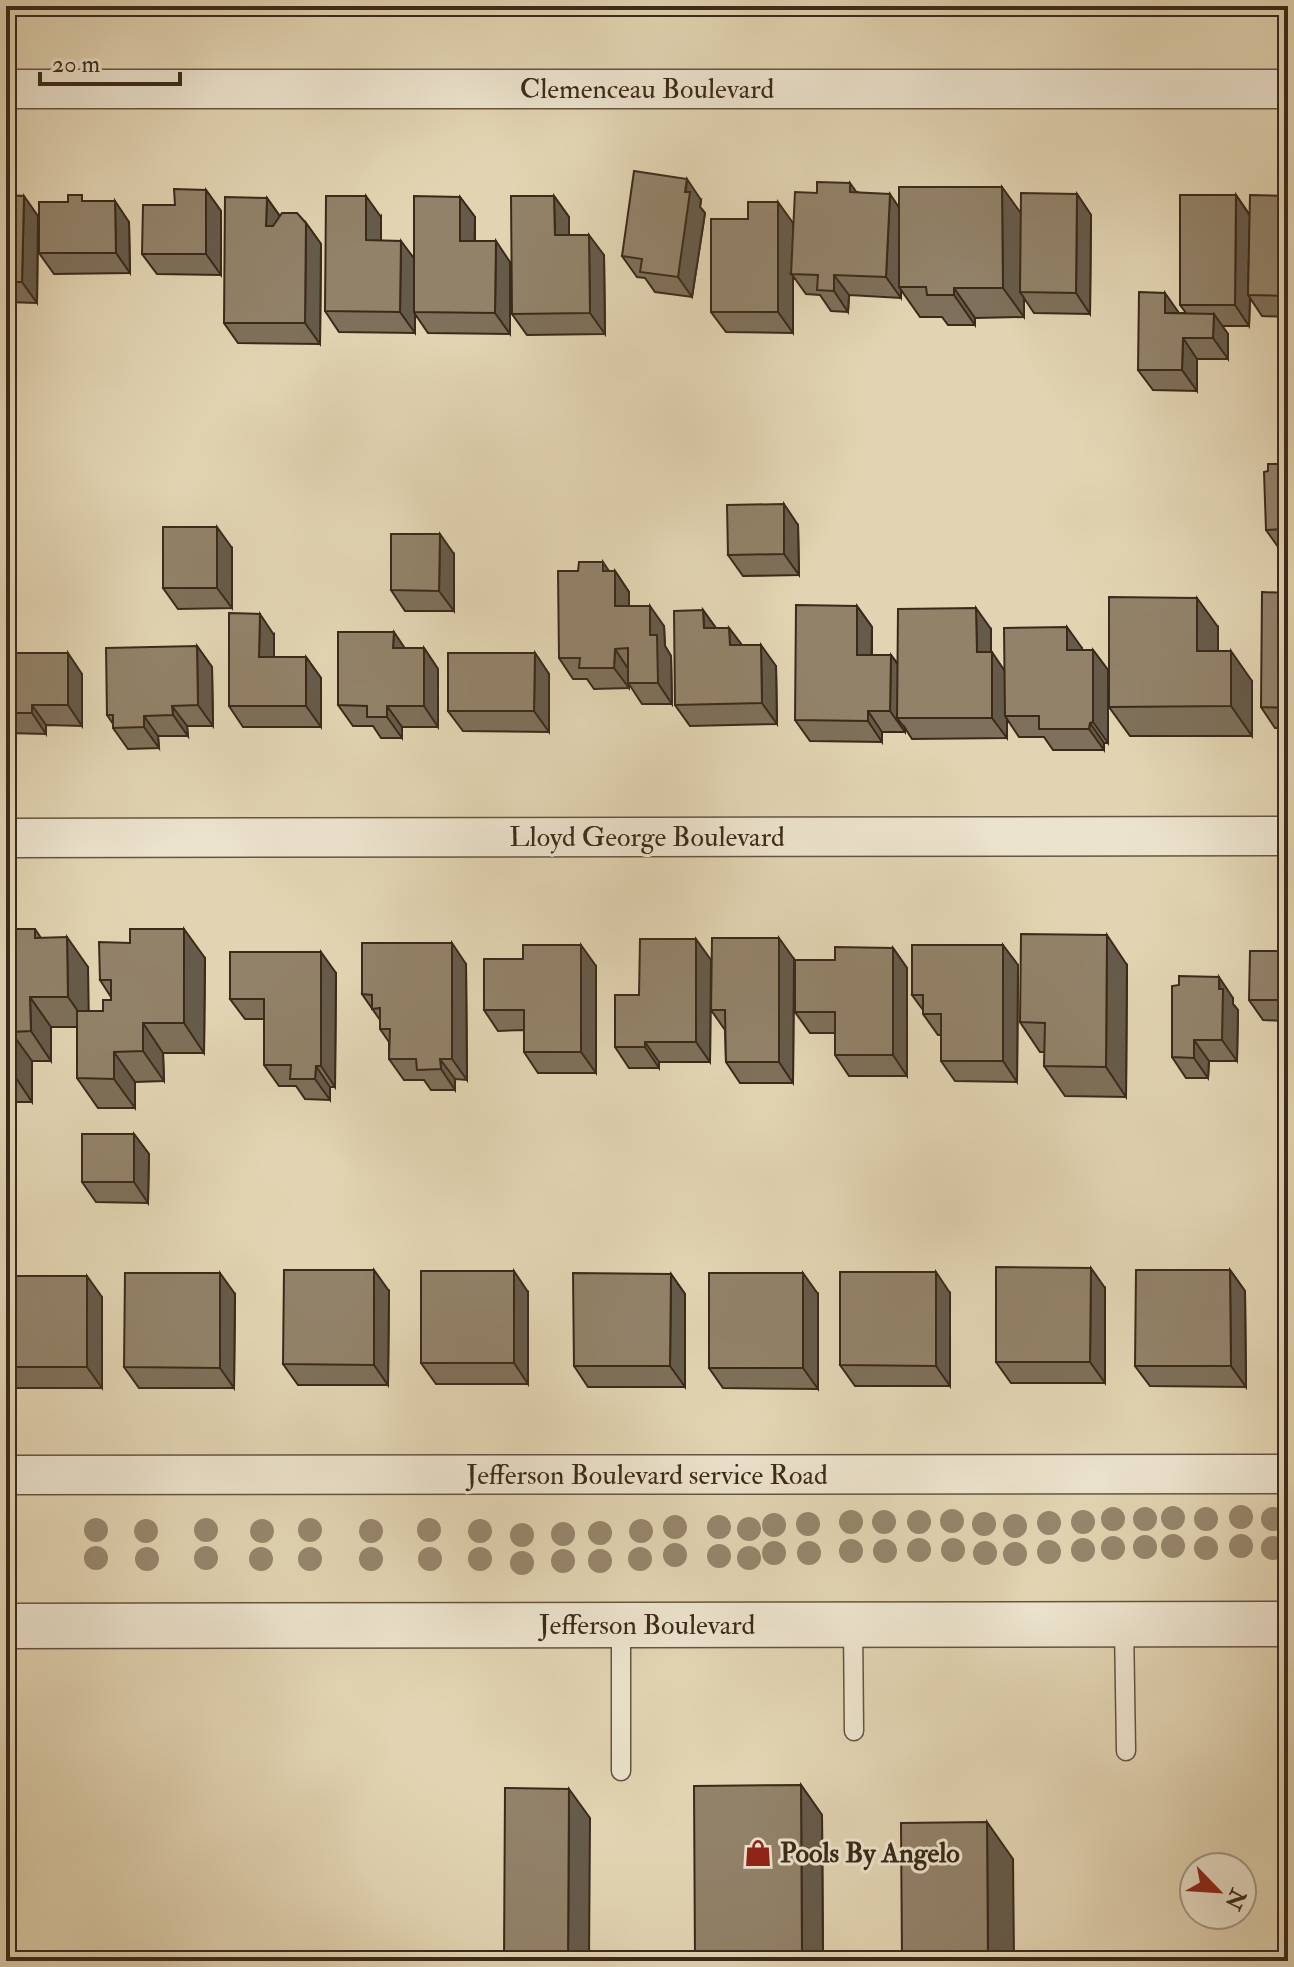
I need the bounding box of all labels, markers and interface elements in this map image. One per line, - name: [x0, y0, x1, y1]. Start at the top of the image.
- scale bar: [40, 36, 180, 86]
- text: 20 m: [52, 49, 101, 80]
- street label: Clemenceau Boulevard: [520, 72, 774, 107]
- street label: Lloyd George Boulevard: [509, 820, 785, 855]
- street label: Jefferson Boulevard service Road: [465, 1458, 828, 1493]
- street label: Jefferson Boulevard: [538, 1608, 756, 1643]
- place label: Pools By Angelo: [780, 1836, 960, 1871]
- shop icon: Pools By Angelo: [743, 1838, 773, 1868]
- north arrow: [1178, 1851, 1258, 1931]
- text: N: [1218, 1883, 1252, 1914]

